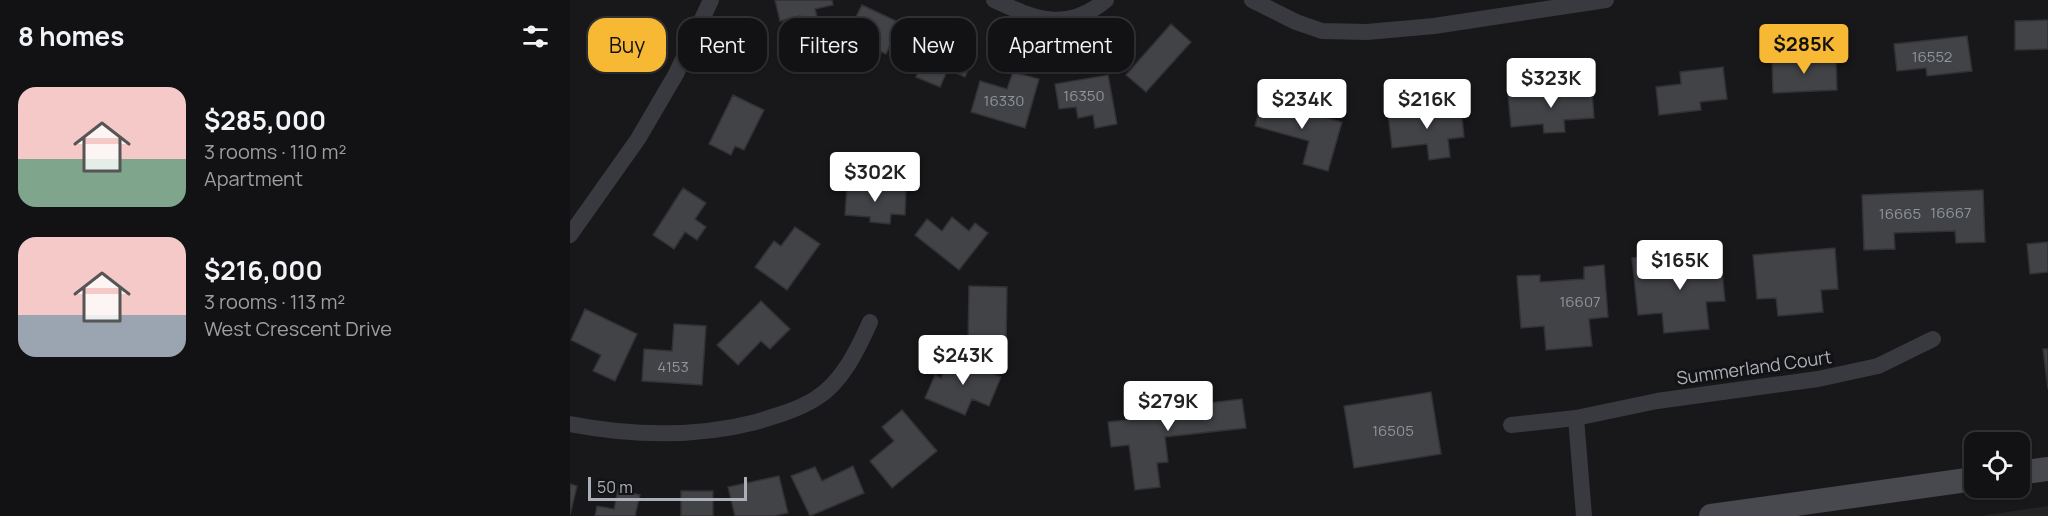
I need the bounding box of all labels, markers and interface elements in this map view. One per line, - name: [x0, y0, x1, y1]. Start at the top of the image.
- text: 8 homes: [18, 18, 124, 54]
- chip: Buy: [588, 18, 666, 72]
- chip: Rent: [678, 18, 767, 72]
- chip: Filters: [779, 18, 879, 72]
- chip: New: [891, 18, 976, 72]
- chip: Apartment: [988, 18, 1134, 72]
- icon: filters: [519, 20, 552, 53]
- pin: $285K: [1762, 24, 1846, 75]
- text: $285K: [1773, 30, 1835, 57]
- house number: 16552: [1912, 46, 1952, 67]
- pin: $323K: [1509, 58, 1593, 109]
- text: $323K: [1521, 64, 1581, 91]
- pin: $234K: [1260, 79, 1344, 130]
- pin: $216K: [1385, 79, 1469, 130]
- house number: 16350: [1063, 85, 1105, 106]
- text: $234K: [1271, 85, 1333, 112]
- text: $216K: [1398, 85, 1456, 112]
- house number: 16330: [984, 90, 1024, 111]
- text: $285,000: [204, 102, 326, 138]
- icon: home: [66, 111, 138, 183]
- text: 3 rooms · 110 m²: [204, 138, 346, 165]
- pin: $302K: [833, 152, 917, 203]
- text: $302K: [844, 158, 906, 185]
- text: Apartment: [204, 165, 303, 192]
- house number: 16667: [1930, 202, 1972, 223]
- house number: 16665: [1879, 203, 1921, 224]
- pin: $165K: [1638, 240, 1722, 291]
- text: $165K: [1651, 246, 1709, 273]
- text: $216,000: [204, 252, 323, 288]
- icon: home: [66, 261, 138, 333]
- text: 3 rooms · 113 m²: [204, 288, 345, 315]
- house number: 16607: [1559, 291, 1601, 312]
- text: West Crescent Drive: [204, 315, 392, 342]
- pin: $243K: [921, 335, 1005, 386]
- text: $243K: [933, 341, 993, 368]
- street label: Summerland Court: [1675, 344, 1833, 390]
- house number: 4153: [657, 356, 689, 377]
- pin: $279K: [1126, 381, 1210, 432]
- text: $279K: [1138, 387, 1198, 414]
- house number: 16505: [1372, 420, 1414, 441]
- map controls: [1964, 432, 2030, 498]
- button: locate: [1964, 432, 2030, 498]
- scale bar: [588, 474, 747, 502]
- text: 50 m: [597, 476, 633, 498]

